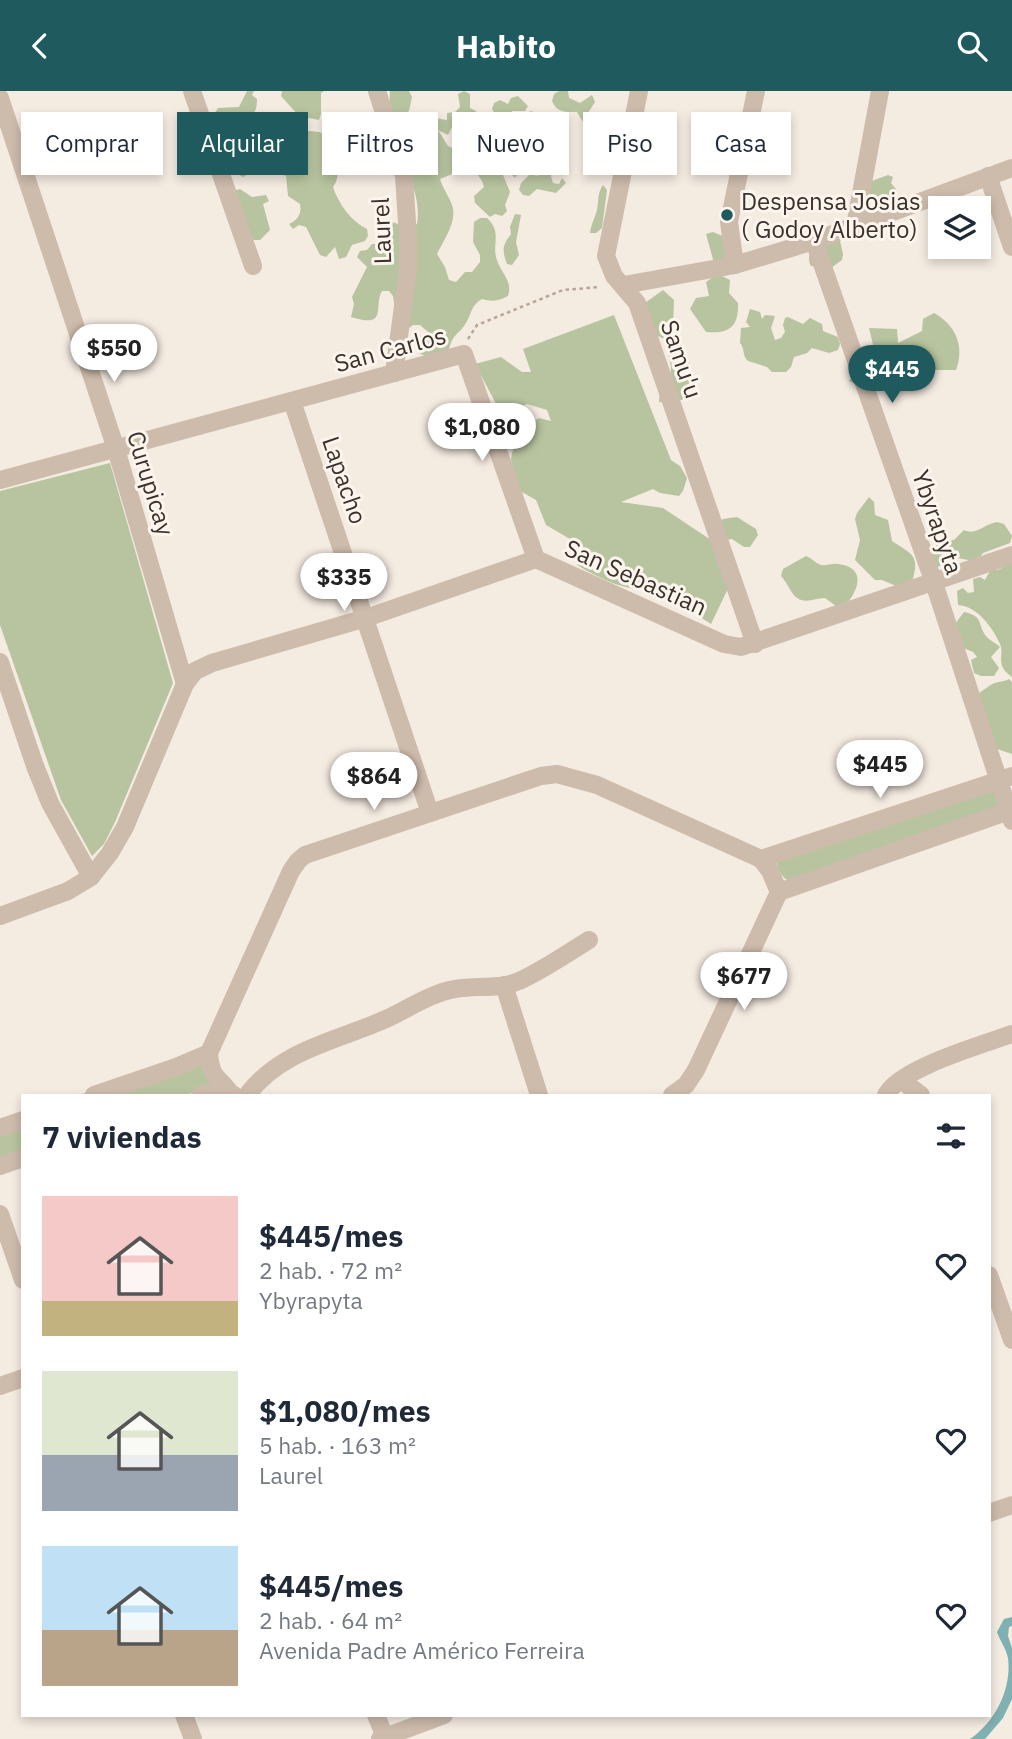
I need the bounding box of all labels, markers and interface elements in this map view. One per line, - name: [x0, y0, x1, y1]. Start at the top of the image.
- text: Habito: [456, 25, 556, 67]
- icon: back: [21, 27, 59, 65]
- icon: search: [953, 27, 991, 65]
- chip: Comprar: [21, 112, 163, 175]
- chip: Alquilar: [177, 112, 308, 175]
- chip: Filtros: [322, 112, 438, 175]
- chip: Nuevo: [452, 112, 569, 175]
- chip: Piso: [583, 112, 677, 175]
- chip: Casa: [691, 112, 791, 175]
- place label: Despensa Josias ( Godoy Alberto): [741, 185, 921, 245]
- map controls: [928, 196, 991, 259]
- button: layers: [928, 196, 991, 259]
- street label: Laurel: [364, 197, 398, 265]
- marker: Despensa Josias ( Godoy Alberto): [719, 207, 735, 223]
- street label: Samu'u: [654, 316, 710, 402]
- street label: San Carlos: [331, 319, 449, 379]
- pin: $550: [73, 324, 155, 384]
- text: $550: [86, 332, 142, 362]
- pin: $445: [851, 345, 933, 405]
- text: $445: [864, 353, 920, 383]
- pin: $1,080: [425, 403, 539, 463]
- text: $1,080: [444, 411, 520, 441]
- street label: Curupicay: [120, 427, 182, 539]
- street label: Lapacho: [315, 432, 375, 528]
- street label: Ybyrapyta: [905, 466, 971, 579]
- street label: San Sebastian: [560, 531, 712, 623]
- pin: $335: [303, 553, 385, 613]
- text: $335: [316, 561, 372, 591]
- pin: $445: [839, 741, 921, 800]
- text: $445: [852, 748, 908, 778]
- pin: $864: [333, 753, 415, 812]
- text: $864: [346, 760, 402, 790]
- pin: $677: [703, 953, 785, 1012]
- text: $677: [716, 960, 772, 990]
- text: 7 viviendas: [42, 1117, 202, 1156]
- icon: filters: [932, 1117, 970, 1155]
- text: $445/mes: [259, 1216, 403, 1255]
- icon: home: [98, 1224, 182, 1308]
- icon: heart: [932, 1247, 970, 1285]
- text: 2 hab. · 72 m²: [259, 1255, 402, 1285]
- text: Ybyrapyta: [259, 1285, 363, 1315]
- text: $1,080/mes: [259, 1391, 431, 1430]
- icon: home: [98, 1399, 182, 1483]
- icon: heart: [932, 1422, 970, 1460]
- text: 5 hab. · 163 m²: [259, 1430, 416, 1460]
- text: Laurel: [259, 1460, 323, 1490]
- text: $445/mes: [259, 1566, 403, 1605]
- icon: home: [98, 1574, 182, 1658]
- icon: heart: [932, 1597, 970, 1635]
- text: 2 hab. · 64 m²: [259, 1605, 402, 1635]
- text: Avenida Padre Américo Ferreira: [259, 1635, 585, 1665]

